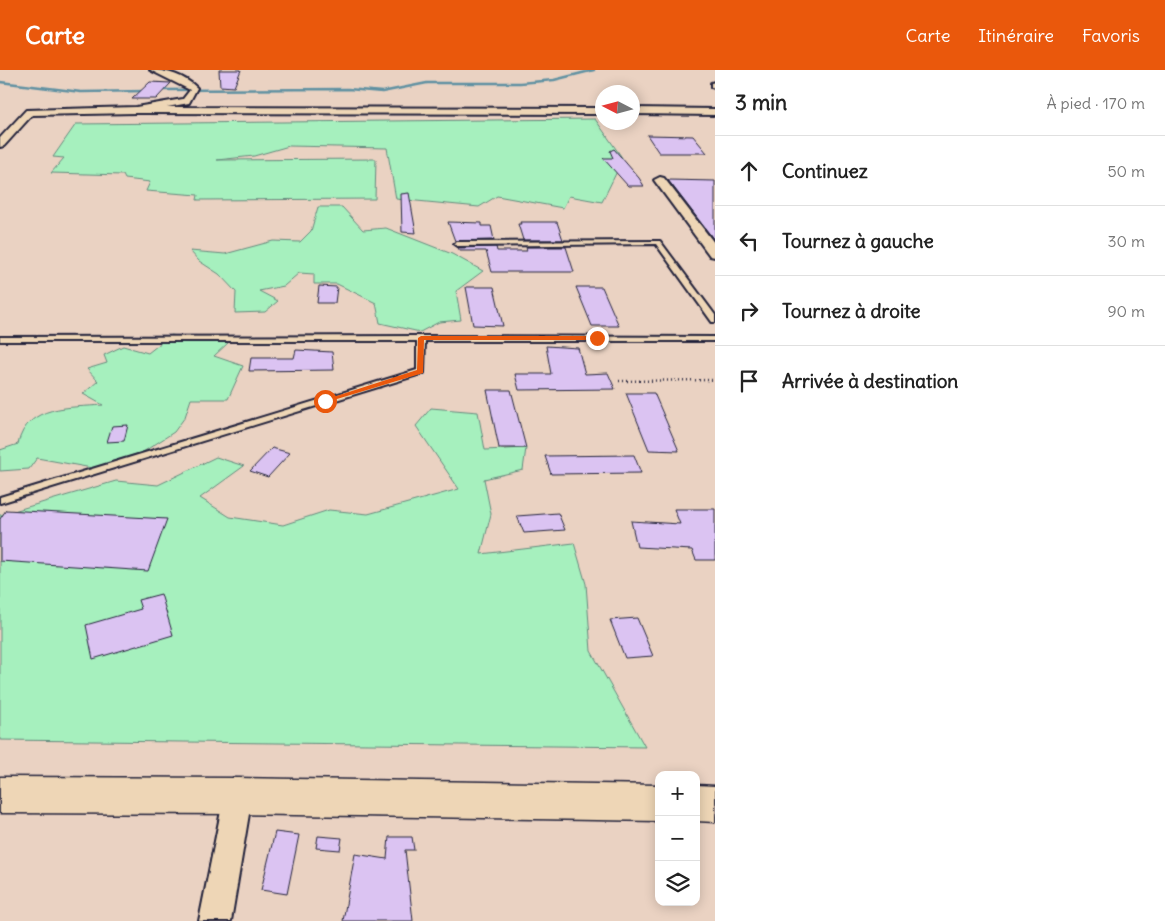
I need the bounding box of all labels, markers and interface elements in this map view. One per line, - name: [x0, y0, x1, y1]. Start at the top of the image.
- text: Carte: [25, 20, 85, 50]
- text: Carte: [905, 24, 950, 47]
- text: Itinéraire: [978, 24, 1054, 47]
- text: Favoris: [1082, 24, 1140, 47]
- north arrow: [595, 85, 640, 130]
- text: 3 min: [735, 89, 787, 116]
- text: À pied · 170 m: [1046, 93, 1145, 113]
- icon: ahead: [735, 157, 763, 185]
- text: Continuez: [782, 159, 868, 183]
- text: 50 m: [1107, 161, 1145, 181]
- icon: left: [735, 227, 763, 255]
- text: Tournez à gauche: [782, 229, 934, 253]
- text: 30 m: [1108, 231, 1145, 251]
- icon: right: [735, 297, 763, 325]
- text: Tournez à droite: [782, 299, 921, 323]
- text: 90 m: [1107, 301, 1145, 321]
- route end: [586, 327, 609, 350]
- icon: arrive: [735, 367, 763, 395]
- text: Arrivée à destination: [782, 369, 958, 393]
- route start: [314, 390, 337, 413]
- map controls: [655, 771, 700, 906]
- button: +: [655, 771, 700, 816]
- button: −: [655, 816, 700, 861]
- button: layers: [655, 861, 700, 906]

